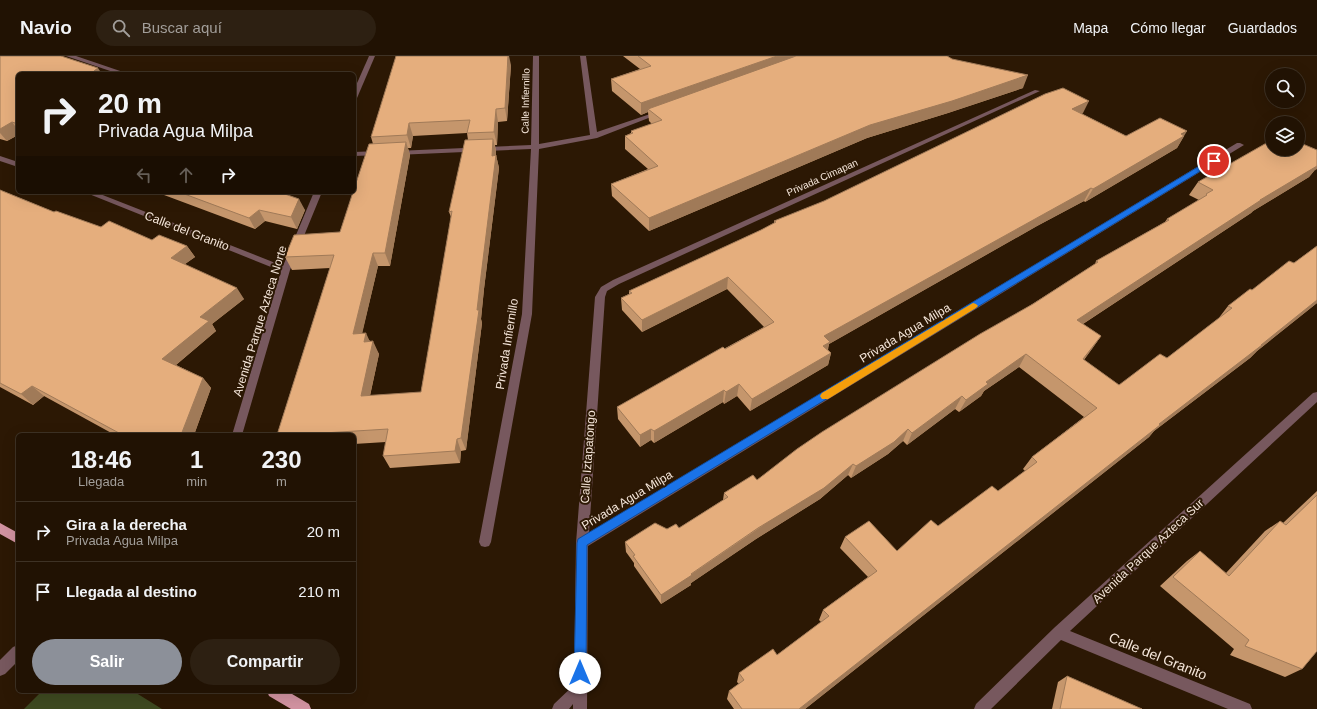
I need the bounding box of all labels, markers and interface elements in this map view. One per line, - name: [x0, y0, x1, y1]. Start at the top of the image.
- search box: [96, 10, 376, 46]
- text: Navio: [20, 17, 72, 38]
- icon: search: [110, 17, 132, 39]
- text: Buscar aquí: [142, 19, 222, 36]
- text: Mapa: [1073, 20, 1108, 36]
- text: Cómo llegar: [1130, 20, 1206, 36]
- text: Guardados: [1228, 20, 1297, 36]
- street label: Calle Infiernillo: [519, 68, 532, 134]
- map controls: [1265, 68, 1305, 156]
- button: search: [1265, 68, 1305, 108]
- icon: right: [32, 88, 84, 140]
- text: 20 m: [98, 88, 162, 119]
- button: layers: [1265, 116, 1305, 156]
- text: Privada Agua Milpa: [98, 121, 253, 141]
- pin: [1197, 144, 1231, 178]
- icon: arrive: [1203, 150, 1225, 172]
- street label: Privada Cimapan: [785, 157, 859, 198]
- icon: left: [133, 164, 155, 186]
- icon: ahead: [175, 164, 197, 186]
- icon: right: [217, 164, 239, 186]
- street label: Calle del Granito: [143, 208, 232, 254]
- street label: Avenida Parque Azteca Norte: [230, 243, 290, 398]
- street label: Privada Infiernillo: [493, 297, 521, 391]
- street label: Privada Agua Milpa: [857, 300, 953, 366]
- street label: Calle Iztapatongo: [578, 410, 598, 504]
- text: 18:46: [70, 446, 132, 473]
- text: 1: [190, 446, 203, 473]
- text: 230: [262, 446, 302, 473]
- street label: Privada Agua Milpa: [579, 467, 675, 533]
- text: Llegada: [78, 474, 124, 489]
- text: min: [186, 474, 207, 489]
- text: m: [276, 474, 287, 489]
- street label: Avenida Parque Azteca Sur: [1090, 496, 1206, 606]
- text: Gira a la derecha: [66, 516, 187, 533]
- icon: right: [32, 521, 54, 543]
- text: 20 m: [307, 523, 340, 540]
- text: Privada Agua Milpa: [66, 533, 178, 548]
- icon: arrive: [32, 581, 54, 603]
- text: Llegada al destino: [66, 583, 197, 600]
- text: 210 m: [298, 583, 340, 600]
- street label: Calle del Granito: [1107, 629, 1210, 683]
- button: Salir: [32, 639, 182, 685]
- button: Compartir: [190, 639, 340, 685]
- position arrow: [559, 652, 601, 694]

